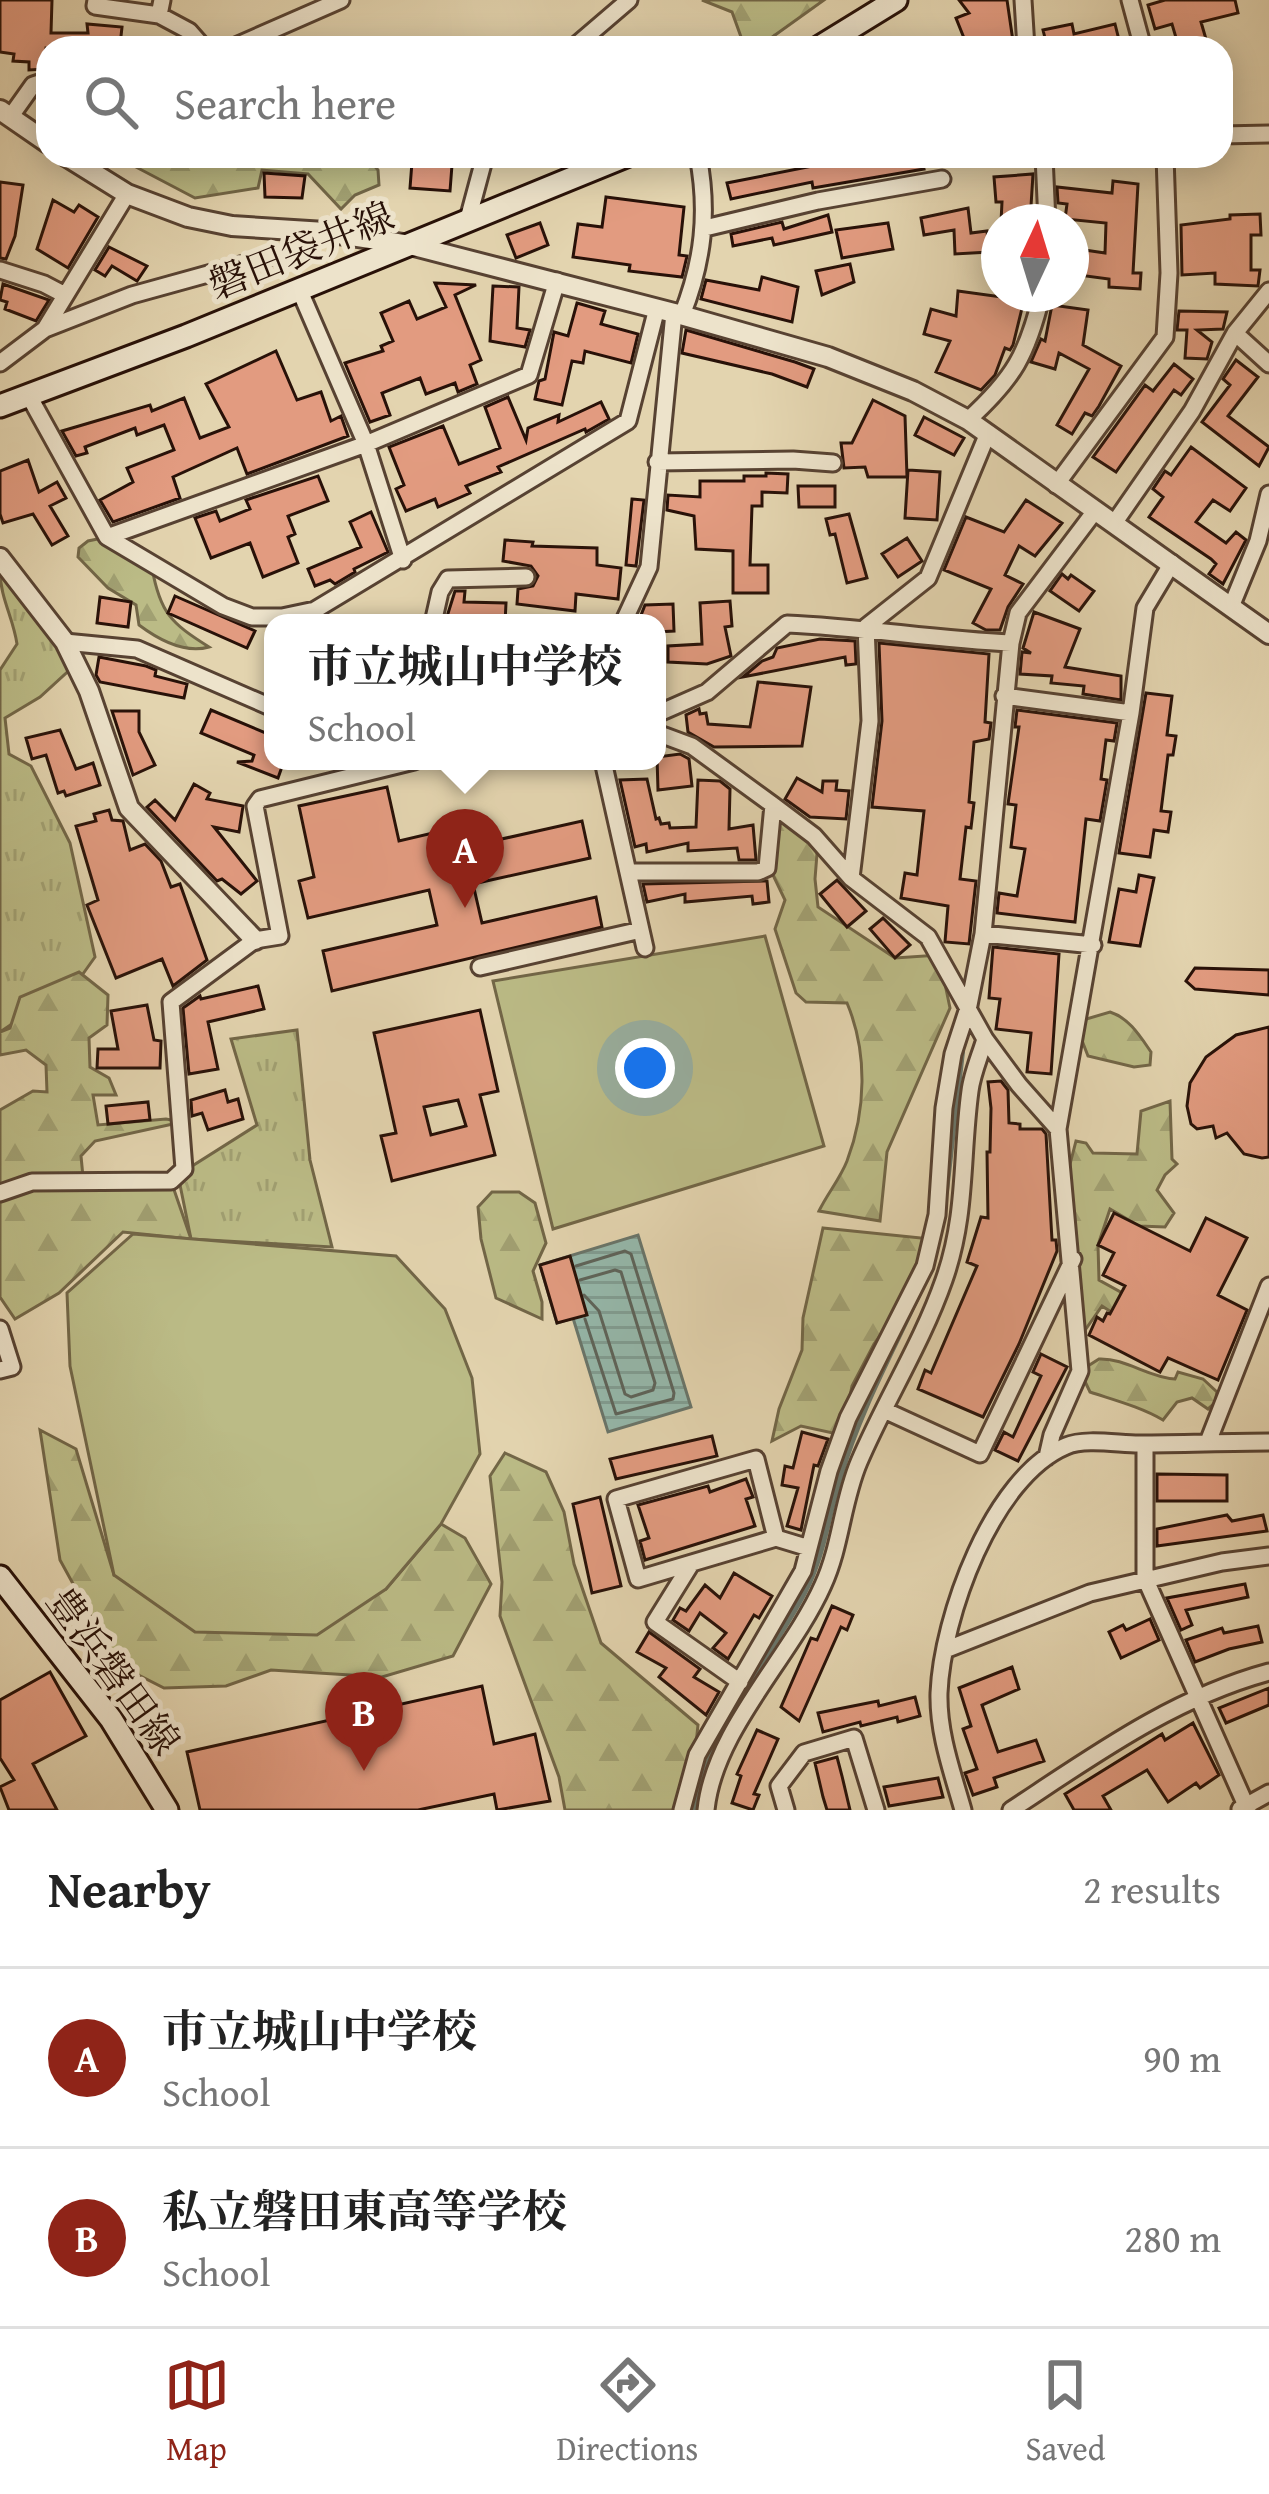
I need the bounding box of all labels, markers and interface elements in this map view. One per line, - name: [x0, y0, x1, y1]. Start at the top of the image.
- search box: [36, 36, 1233, 168]
- icon: search: [78, 69, 144, 135]
- text: Search here: [174, 70, 396, 135]
- street label: 磐田袋井線: [200, 187, 402, 312]
- north arrow: [981, 204, 1089, 312]
- popup: [264, 614, 666, 770]
- text: 市立城山中学校: [307, 633, 623, 698]
- text: School: [307, 698, 416, 755]
- pin: A: [426, 809, 504, 908]
- your location: [615, 1038, 675, 1098]
- street label: 豊浜磐田線: [34, 1575, 195, 1766]
- pin: B: [325, 1672, 403, 1771]
- text: Nearby: [48, 1851, 211, 1926]
- text: 2 results: [1083, 1860, 1221, 1917]
- text: 市立城山中学校: [162, 1998, 477, 2063]
- text: A: [75, 2029, 99, 2086]
- text: 90 m: [1143, 2029, 1221, 2086]
- text: School: [162, 2063, 270, 2120]
- text: 私立磐田東高等学校: [162, 2178, 567, 2243]
- text: B: [75, 2209, 99, 2266]
- text: 280 m: [1124, 2209, 1221, 2266]
- text: School: [162, 2243, 270, 2300]
- tab: Map: [164, 2352, 230, 2472]
- tab: Directions: [557, 2352, 698, 2472]
- tab: Saved: [1026, 2352, 1105, 2472]

